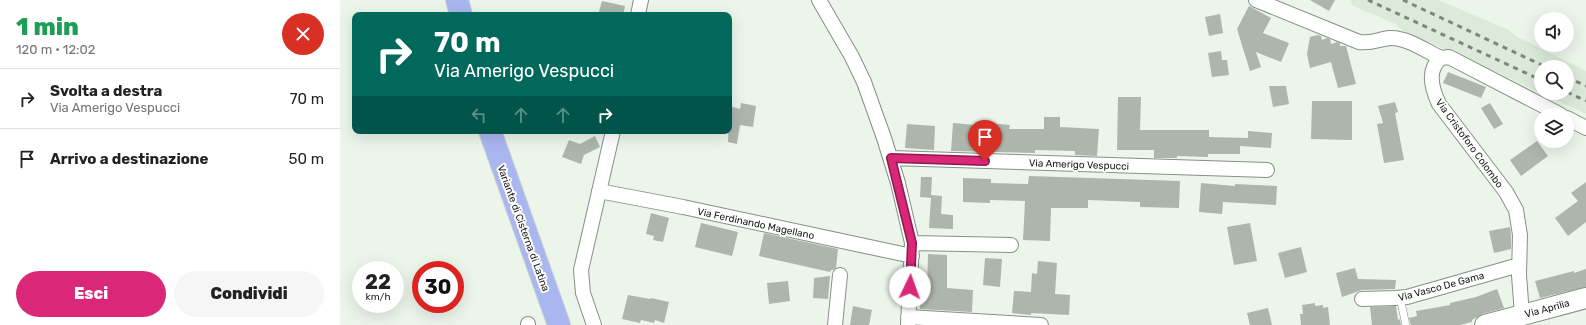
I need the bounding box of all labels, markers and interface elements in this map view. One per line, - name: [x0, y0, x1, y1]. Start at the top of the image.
- map controls: [1534, 12, 1574, 148]
- button: sound: [1534, 12, 1574, 52]
- text: 1 min: [16, 13, 79, 41]
- button: close: [282, 13, 324, 55]
- text: 70 m: [434, 26, 501, 59]
- icon: right: [368, 28, 420, 80]
- text: 120 m · 12:02: [16, 42, 95, 57]
- text: Via Amerigo Vespucci: [434, 60, 614, 82]
- button: search: [1534, 60, 1574, 100]
- text: Svolta a destra: [50, 82, 162, 100]
- icon: right: [16, 88, 38, 110]
- text: 70 m: [290, 90, 324, 108]
- street label: Via Cristoforo Colombo: [1433, 97, 1506, 191]
- text: Via Amerigo Vespucci: [50, 100, 180, 115]
- icon: left: [468, 104, 490, 126]
- icon: ahead: [510, 104, 532, 126]
- icon: ahead: [552, 104, 574, 126]
- icon: right: [594, 104, 616, 126]
- button: layers: [1534, 108, 1574, 148]
- pin: [968, 120, 1002, 161]
- icon: arrive: [974, 126, 996, 148]
- icon: arrive: [16, 148, 38, 170]
- text: Arrivo a destinazione: [50, 150, 208, 168]
- text: 50 m: [289, 150, 324, 168]
- street label: Via Amerigo Vespucci: [1029, 157, 1129, 173]
- street label: Variante di Cisterna di Latina: [495, 164, 552, 293]
- street label: Via Ferdinando Magellano: [696, 206, 816, 242]
- speed limit sign: 30: [412, 261, 464, 313]
- position arrow: [889, 266, 931, 308]
- text: 22: [365, 270, 391, 294]
- street label: Via Vasco De Gama: [1397, 270, 1486, 304]
- button: Esci: [16, 271, 166, 317]
- button: Condividi: [174, 271, 324, 317]
- text: km/h: [366, 291, 390, 303]
- street label: Via Aprilia: [1524, 297, 1571, 321]

